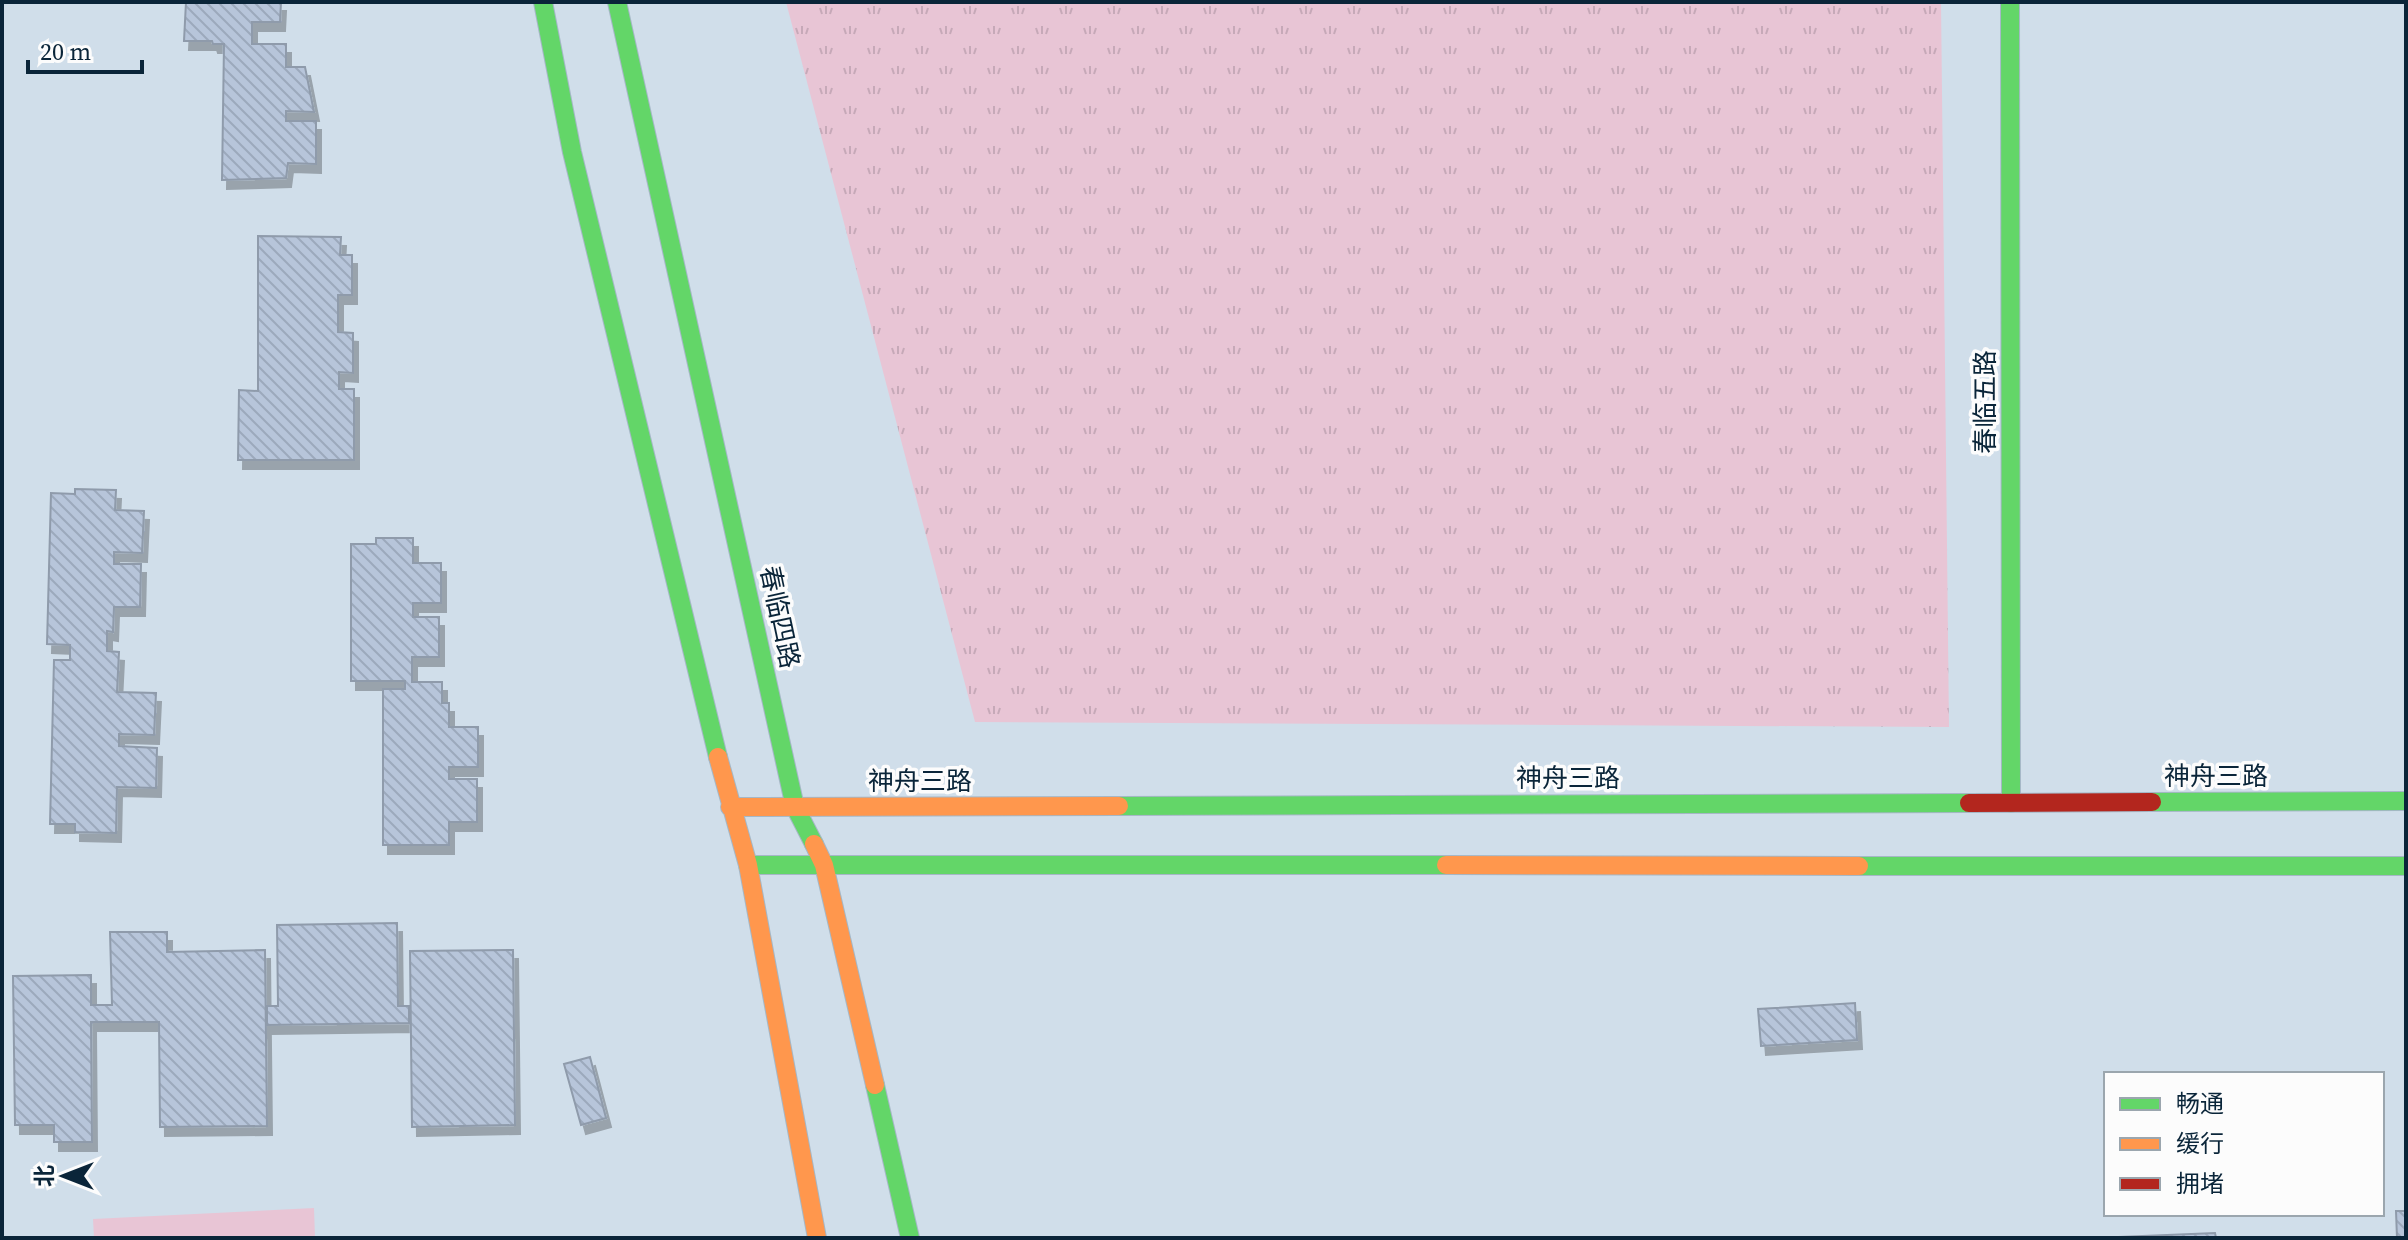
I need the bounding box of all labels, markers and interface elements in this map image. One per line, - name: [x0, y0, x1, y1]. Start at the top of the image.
- scale bar: [28, 24, 142, 74]
- text: 20 m: [40, 35, 91, 68]
- street label: 春临五路: [1967, 350, 2003, 454]
- street label: 春临四路: [752, 562, 808, 672]
- street label: 神舟三路: [2164, 758, 2268, 794]
- street label: 神舟三路: [1516, 760, 1620, 796]
- street label: 神舟三路: [868, 763, 972, 799]
- legend: [2104, 1072, 2384, 1216]
- text: 畅通: [2176, 1087, 2224, 1120]
- text: 缓行: [2176, 1127, 2224, 1160]
- north arrow: [24, 1136, 104, 1216]
- text: 北: [29, 1165, 59, 1187]
- text: 拥堵: [2176, 1167, 2224, 1200]

